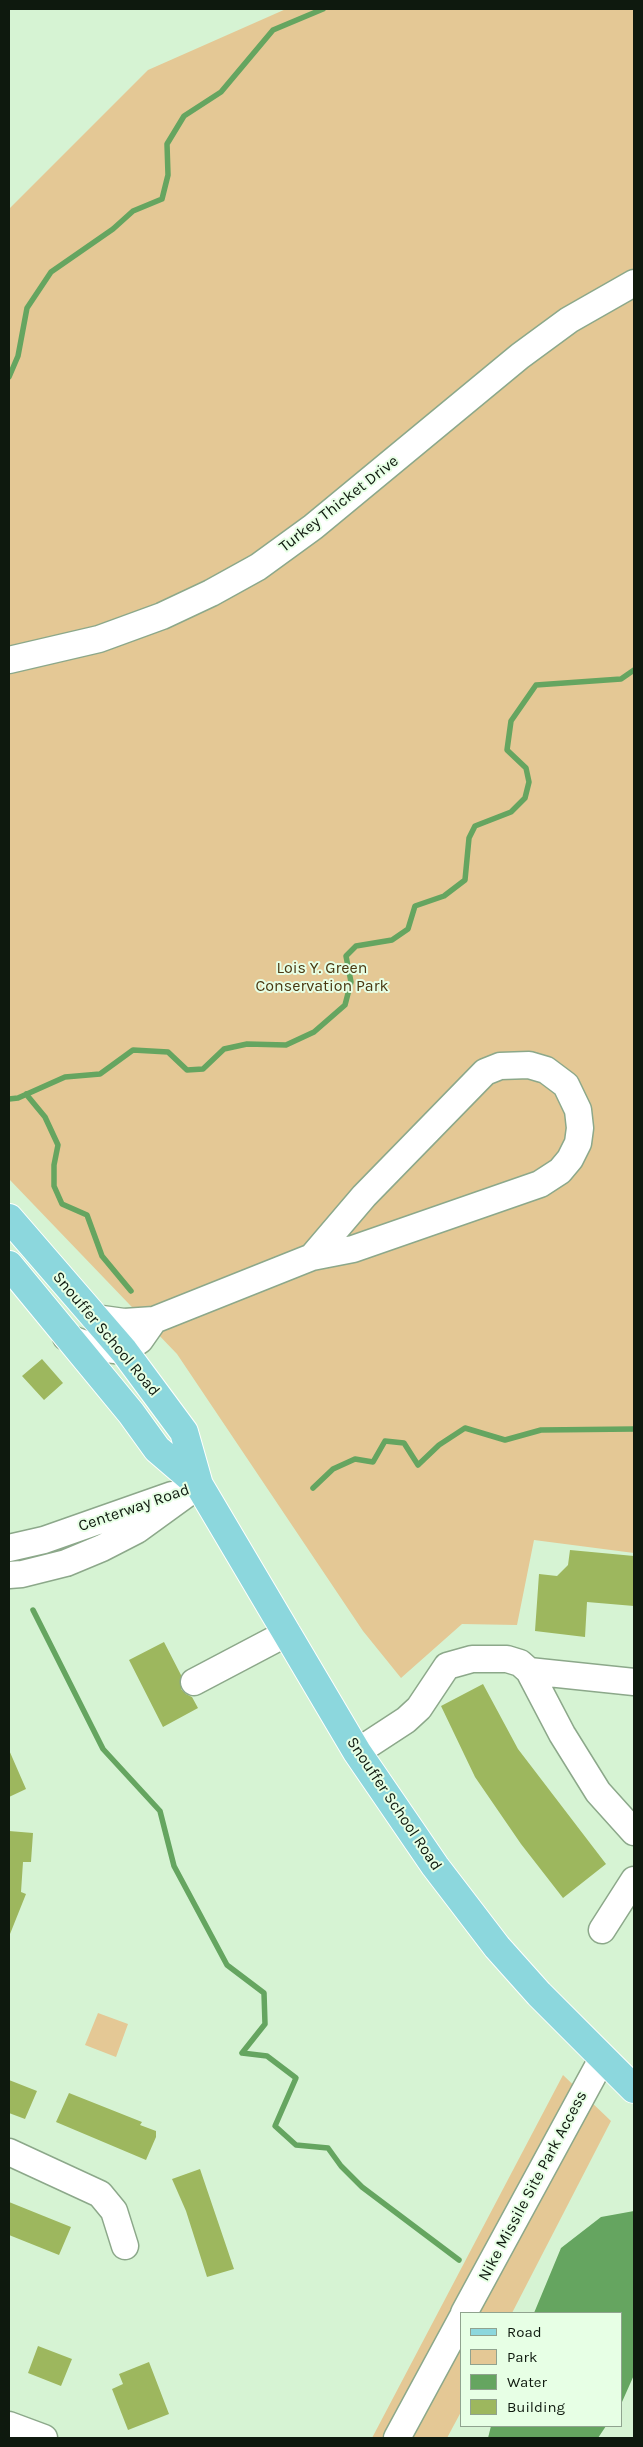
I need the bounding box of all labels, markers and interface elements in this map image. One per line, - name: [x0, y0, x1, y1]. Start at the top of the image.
- street label: Turkey Thicket Drive: [276, 452, 402, 556]
- park label: Lois Y. Green Conservation Park: [256, 958, 388, 996]
- street label: Snouffer School Road: [48, 1268, 164, 1400]
- street label: Centerway Road: [76, 1480, 192, 1536]
- street label: Snouffer School Road: [342, 1734, 446, 1874]
- street label: Nike Missile Site Park Access: [475, 2088, 591, 2284]
- legend: [460, 2312, 623, 2427]
- text: Road: [507, 2323, 542, 2341]
- text: Park: [507, 2348, 537, 2366]
- text: Water: [507, 2373, 547, 2391]
- text: Building: [507, 2398, 565, 2416]

